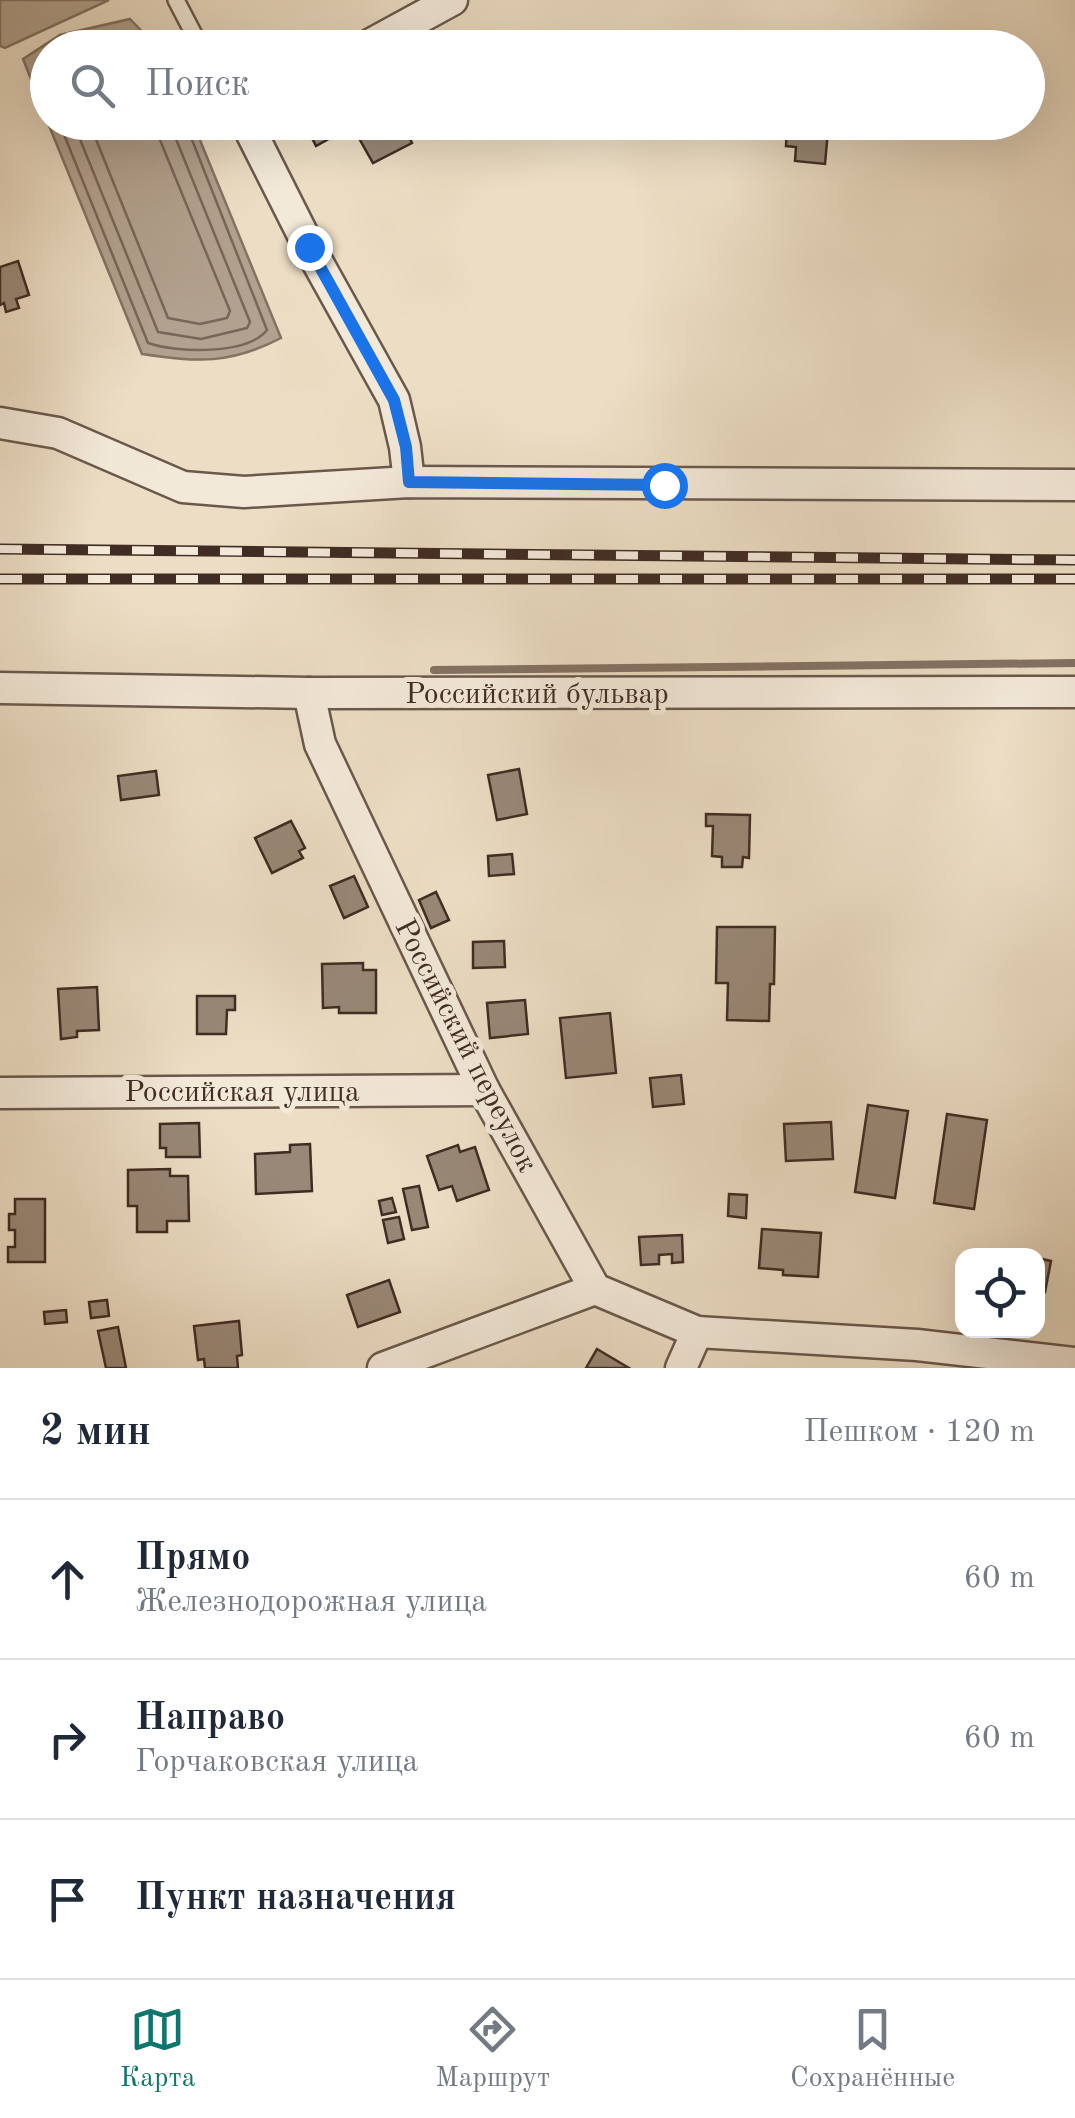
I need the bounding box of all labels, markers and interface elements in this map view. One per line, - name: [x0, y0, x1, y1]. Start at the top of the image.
- search box: [30, 30, 1045, 140]
- icon: search: [65, 58, 120, 113]
- text: Поиск: [145, 66, 250, 104]
- route end: [287, 225, 333, 271]
- route start: [642, 463, 688, 509]
- street label: Российский бульвар: [405, 680, 669, 710]
- street label: Российский переулок: [388, 914, 542, 1177]
- street label: Российская улица: [124, 1078, 360, 1108]
- map controls: [955, 1248, 1045, 1338]
- button: locate: [955, 1248, 1045, 1338]
- text: 2 мин: [40, 1412, 151, 1454]
- text: Пешком · 120 m: [803, 1417, 1035, 1449]
- text: Прямо: [135, 1540, 250, 1578]
- icon: ahead: [40, 1552, 95, 1607]
- text: 60 m: [964, 1563, 1035, 1595]
- text: Железнодорожная улица: [135, 1587, 487, 1619]
- text: Направо: [135, 1700, 285, 1738]
- icon: right: [40, 1712, 95, 1767]
- text: 60 m: [964, 1723, 1035, 1755]
- text: Горчаковская улица: [135, 1747, 418, 1779]
- icon: arrive: [40, 1872, 95, 1927]
- text: Пункт назначения: [135, 1880, 456, 1918]
- tab: Карта: [120, 2002, 196, 2097]
- tab: Маршрут: [435, 2002, 550, 2097]
- tab: Сохранённые: [790, 2002, 955, 2097]

